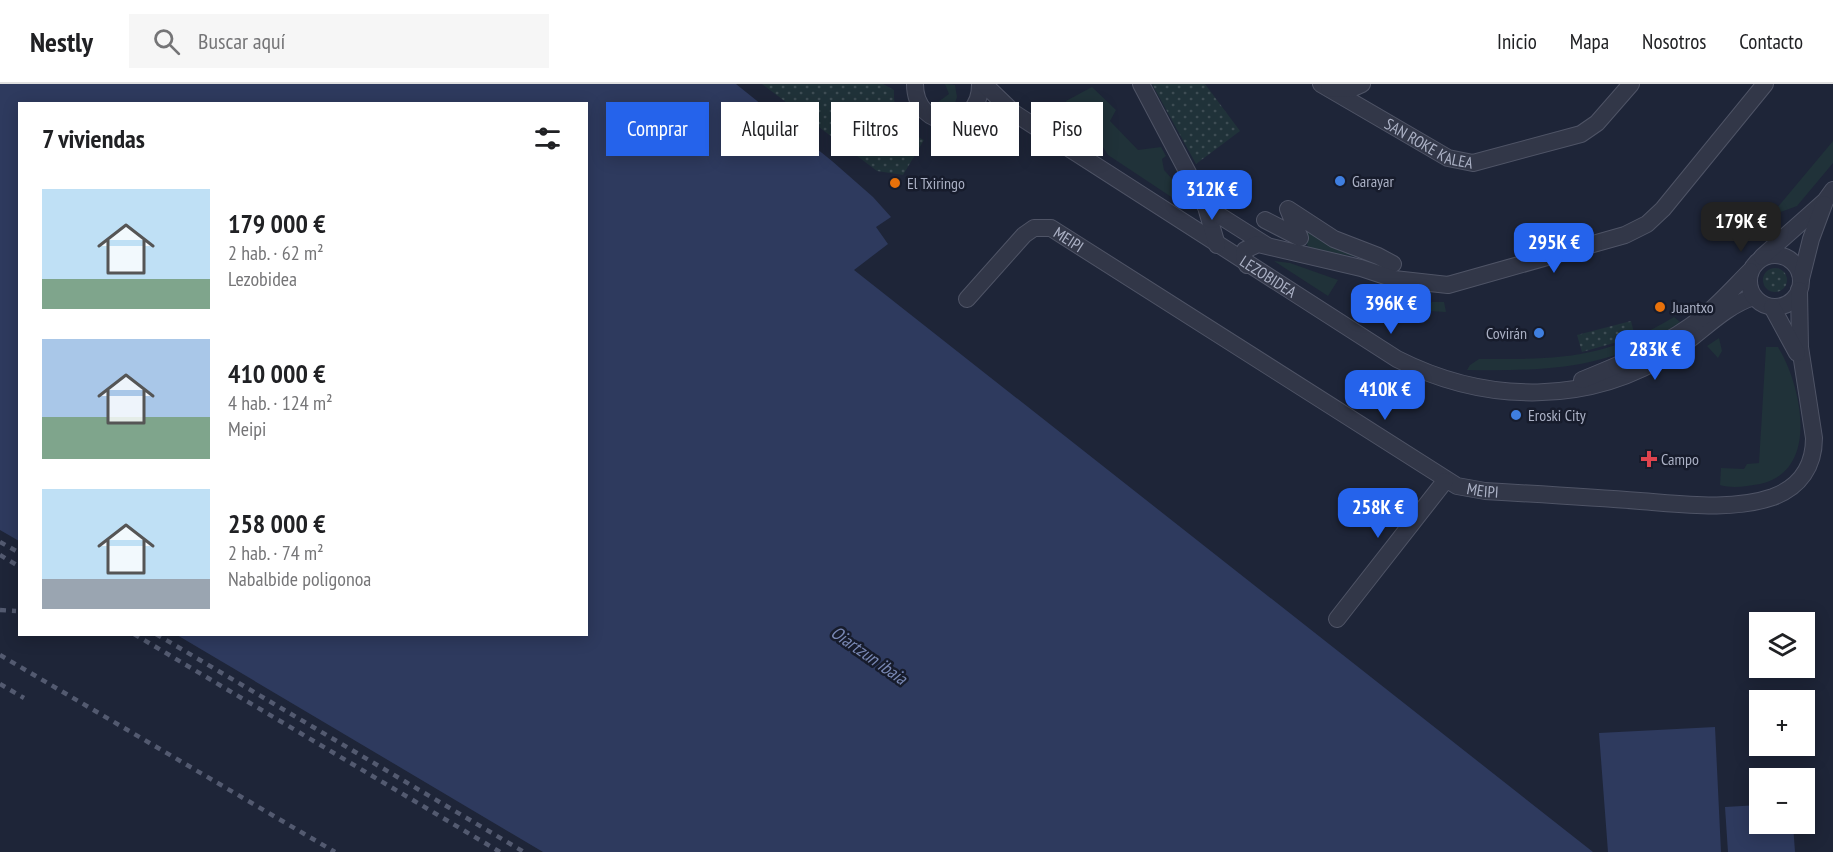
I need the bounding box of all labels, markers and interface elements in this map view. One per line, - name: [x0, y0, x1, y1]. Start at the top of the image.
- search box: [129, 14, 549, 68]
- text: Nestly: [30, 23, 93, 60]
- icon: search: [150, 25, 183, 58]
- text: Buscar aquí: [198, 27, 285, 55]
- text: Inicio: [1497, 28, 1537, 55]
- text: Mapa: [1570, 28, 1609, 55]
- text: Nosotros: [1642, 28, 1706, 55]
- text: Contacto: [1739, 28, 1803, 55]
- chip: Comprar: [606, 102, 709, 156]
- chip: Alquilar: [721, 102, 819, 156]
- chip: Filtros: [831, 102, 919, 156]
- chip: Nuevo: [931, 102, 1019, 156]
- chip: Piso: [1031, 102, 1103, 156]
- street label: SAN ROKE KALEA: [1381, 113, 1475, 173]
- text: 7 viviendas: [42, 122, 145, 155]
- icon: filters: [531, 122, 564, 155]
- pin: 312K €: [1163, 170, 1261, 221]
- place label: Garayar: [1352, 171, 1394, 191]
- place label: El Txiringo: [907, 173, 965, 193]
- marker: Garayar: [1333, 174, 1347, 188]
- marker: El Txiringo: [888, 176, 902, 190]
- text: 312K €: [1186, 176, 1238, 202]
- pin: 179K €: [1692, 202, 1790, 253]
- text: 179 000 €: [228, 207, 326, 240]
- text: 179K €: [1715, 208, 1767, 234]
- icon: home: [90, 213, 162, 285]
- street label: MEIPI: [1050, 222, 1088, 256]
- pin: 295K €: [1505, 223, 1603, 274]
- text: 295K €: [1528, 229, 1580, 255]
- text: 2 hab. · 62 m²: [228, 240, 324, 266]
- street label: LEZOBIDEA: [1236, 251, 1301, 302]
- text: Lezobidea: [228, 266, 297, 292]
- pin: 396K €: [1342, 284, 1440, 335]
- text: 396K €: [1365, 290, 1417, 316]
- place label: Juantxo: [1671, 297, 1714, 317]
- marker: Juantxo: [1653, 300, 1667, 314]
- place label: Covirán: [1486, 323, 1527, 343]
- marker: Covirán: [1532, 326, 1546, 340]
- pin: 283K €: [1606, 330, 1704, 381]
- text: 283K €: [1629, 336, 1681, 362]
- text: 410 000 €: [228, 357, 326, 390]
- icon: home: [90, 363, 162, 435]
- pin: 410K €: [1336, 370, 1434, 421]
- text: 410K €: [1359, 376, 1411, 402]
- text: 4 hab. · 124 m²: [228, 390, 333, 416]
- place label: Eroski City: [1528, 405, 1586, 425]
- marker: Eroski City: [1509, 408, 1523, 422]
- text: Meipi: [228, 416, 266, 442]
- place label: Campo: [1661, 449, 1699, 469]
- marker: Campo: [1642, 452, 1656, 466]
- street label: MEIPI: [1465, 478, 1499, 502]
- pin: 258K €: [1329, 488, 1427, 539]
- text: 258K €: [1352, 494, 1404, 520]
- text: 258 000 €: [228, 507, 326, 540]
- icon: home: [90, 513, 162, 585]
- text: 2 hab. · 74 m²: [228, 540, 324, 566]
- text: Nabalbide poligonoa: [228, 566, 371, 592]
- map controls: [1749, 612, 1815, 834]
- button: layers: [1749, 612, 1815, 678]
- water label: Oiartzun ibaia: [827, 621, 912, 690]
- button: +: [1749, 690, 1815, 756]
- button: −: [1749, 768, 1815, 834]

